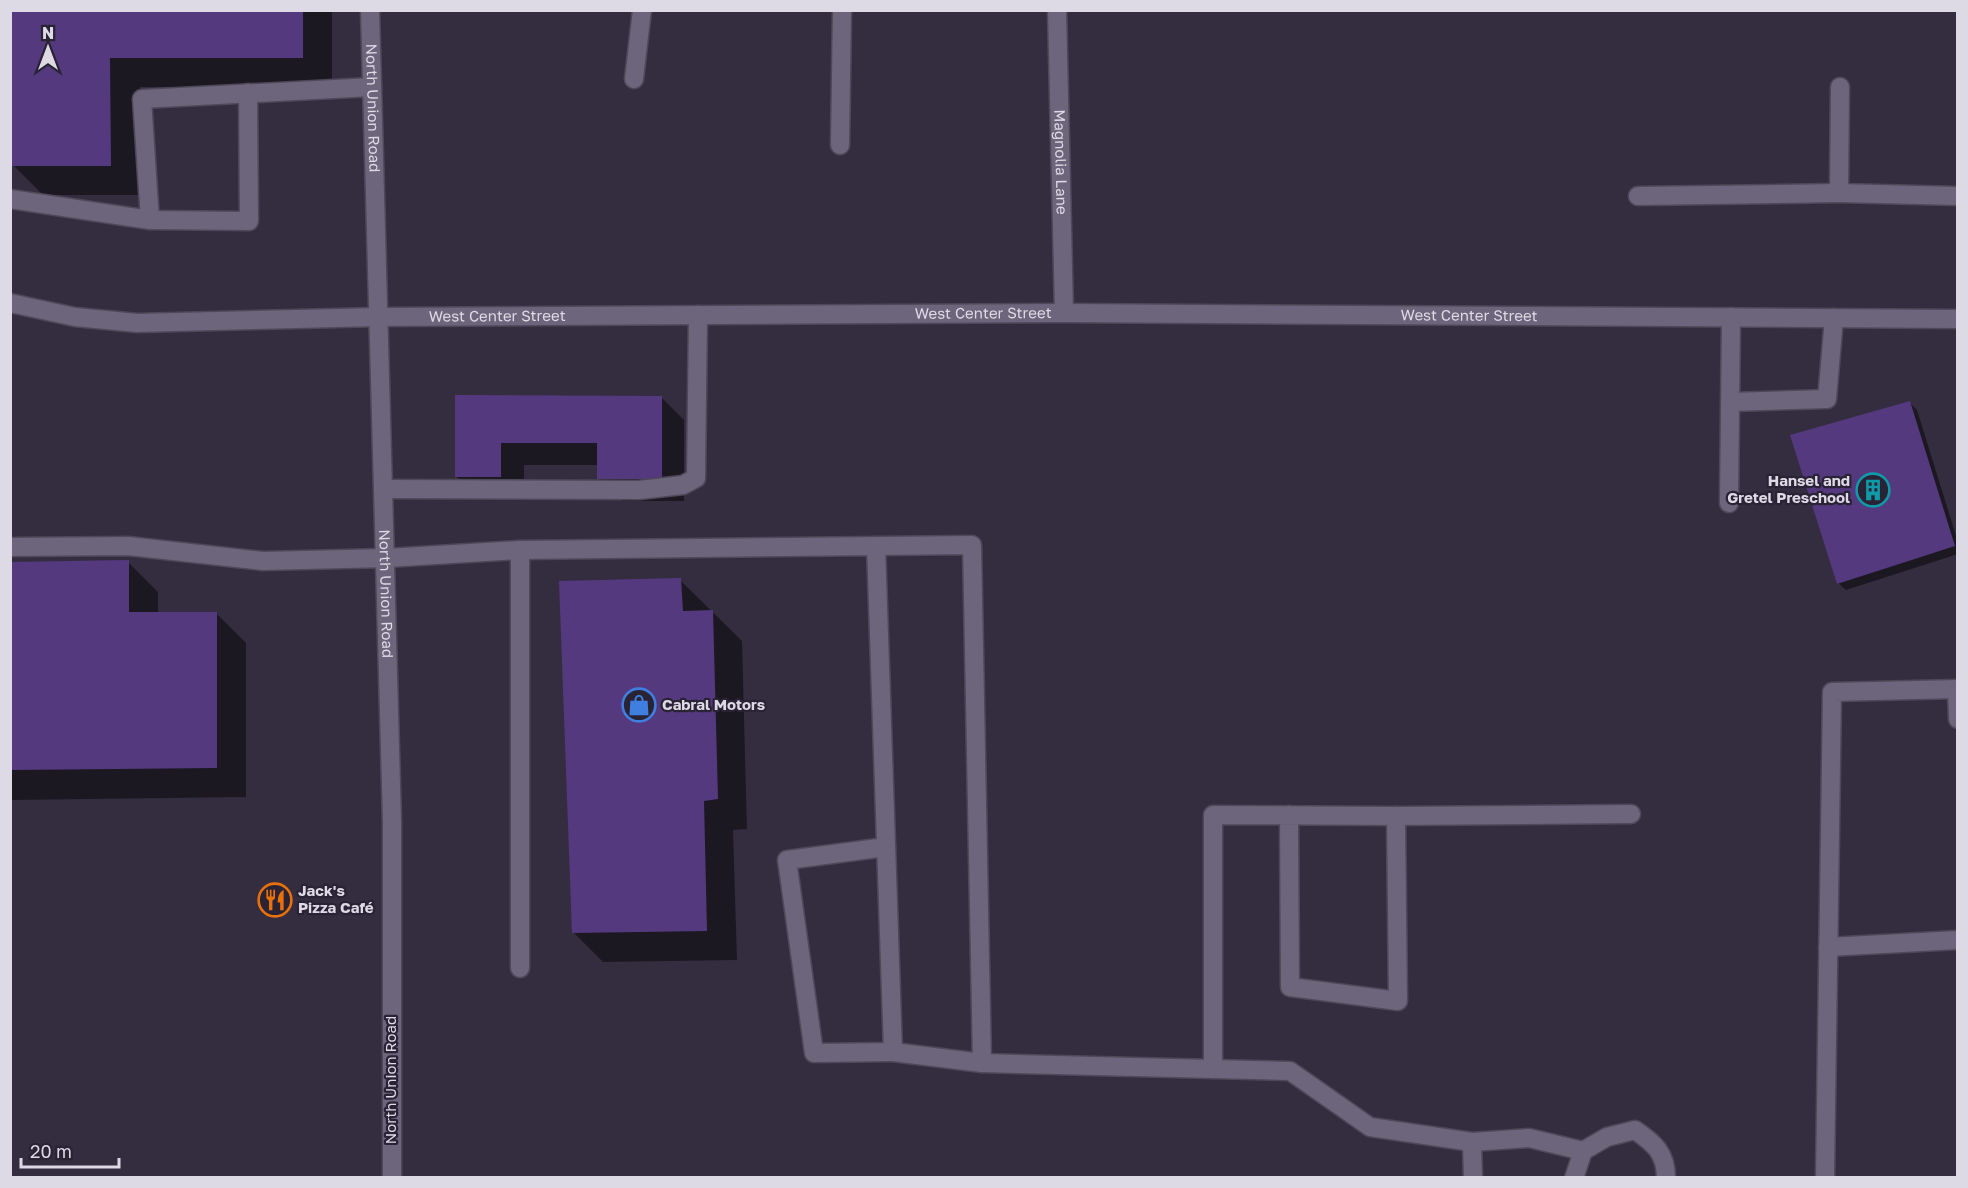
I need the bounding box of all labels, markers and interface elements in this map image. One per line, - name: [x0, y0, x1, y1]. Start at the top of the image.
- north arrow: [18, 18, 78, 78]
- text: N: [42, 23, 54, 43]
- street label: North Union Road: [363, 43, 384, 172]
- street label: Magnolia Lane: [1051, 109, 1072, 215]
- street label: West Center Street: [915, 303, 1052, 322]
- street label: West Center Street: [1401, 305, 1538, 324]
- street label: West Center Street: [429, 306, 566, 325]
- place label: Hansel and Gretel Preschool: [1727, 471, 1850, 506]
- building icon: Hansel and Gretel Preschool: [1855, 472, 1891, 508]
- street label: North Union Road: [376, 529, 398, 658]
- shop icon: Cabral Motors: [621, 687, 657, 723]
- place label: Cabral Motors: [662, 695, 765, 713]
- place label: Jack's Pizza Café: [298, 881, 374, 916]
- restaurant icon: Jack's Pizza Café: [257, 882, 293, 918]
- street label: North Union Road: [381, 1016, 399, 1144]
- scale bar: [21, 1131, 118, 1169]
- text: 20 m: [30, 1140, 72, 1162]

